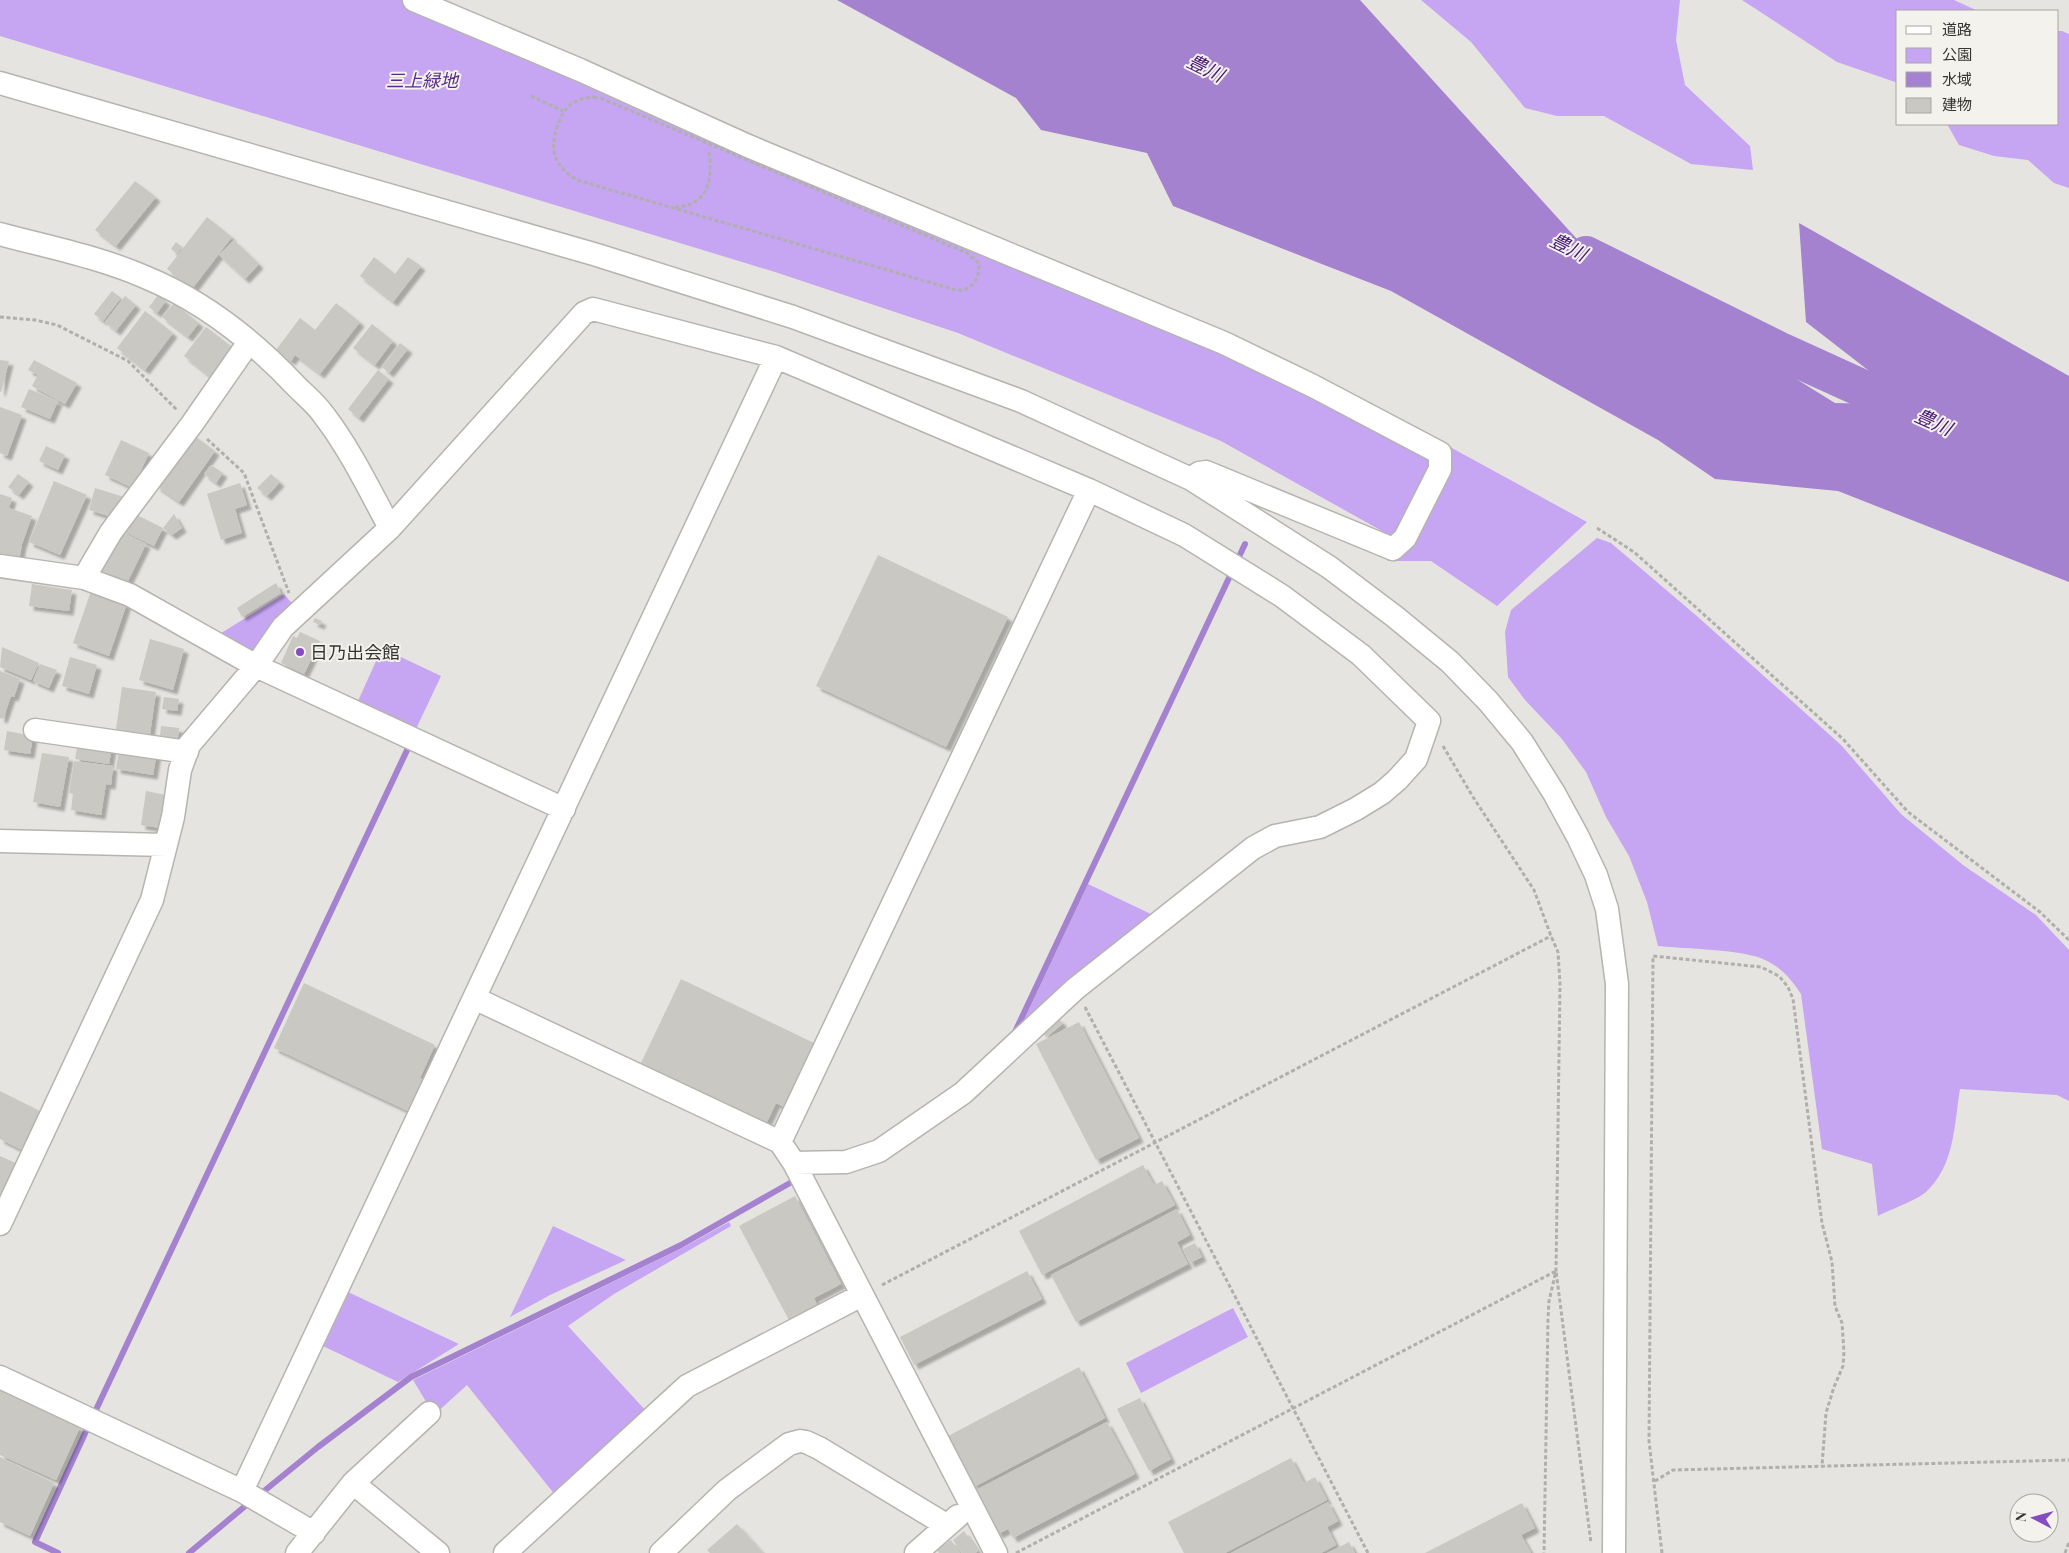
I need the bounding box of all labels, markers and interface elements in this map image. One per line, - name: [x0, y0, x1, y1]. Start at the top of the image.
- legend: [1896, 10, 2059, 125]
- text: 道路: [1942, 19, 1972, 39]
- text: 公園: [1942, 44, 1972, 64]
- water label: 豊川: [1183, 47, 1231, 88]
- park label: 三上緑地: [386, 68, 460, 92]
- text: 水域: [1942, 69, 1972, 89]
- text: 建物: [1942, 94, 1972, 114]
- water label: 豊川: [1546, 226, 1594, 267]
- water label: 豊川: [1911, 401, 1958, 441]
- place label: 日乃出会館: [310, 640, 400, 664]
- marker: 日乃出会館: [294, 646, 306, 658]
- north arrow: [2009, 1493, 2059, 1543]
- text: N: [2011, 1511, 2031, 1523]

